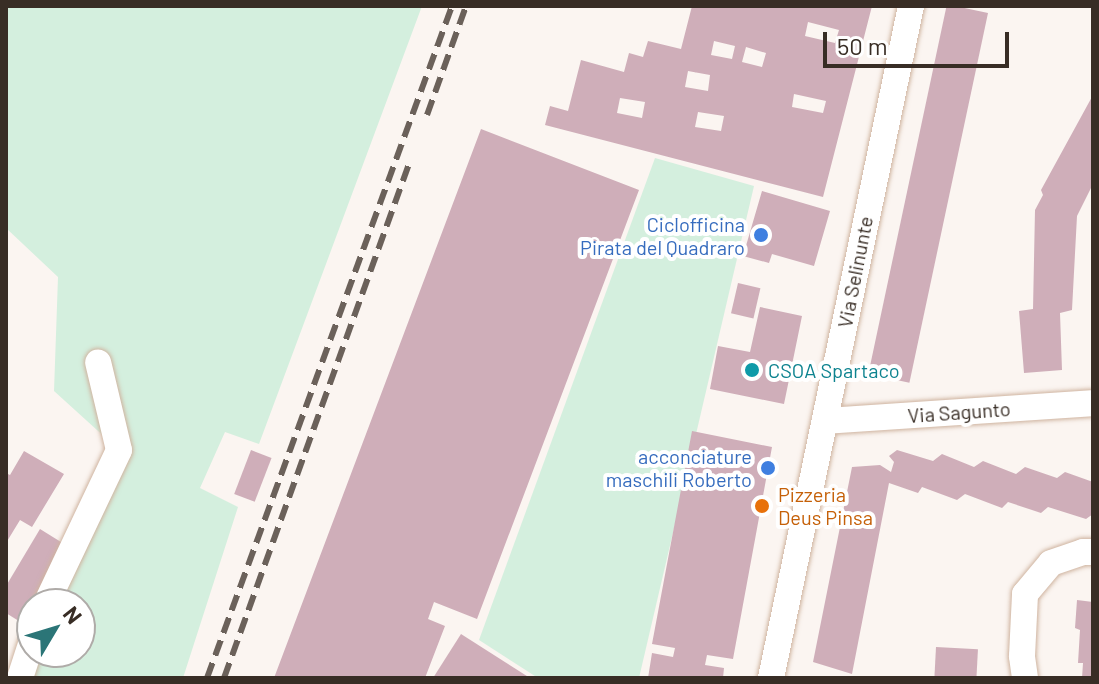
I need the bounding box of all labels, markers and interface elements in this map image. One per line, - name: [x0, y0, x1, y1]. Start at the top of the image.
- scale bar: [827, 16, 1013, 66]
- text: 50 m: [837, 31, 888, 60]
- place label: Ciclofficina Pirata del Quadraro: [580, 212, 745, 259]
- street label: Via Selinunte: [832, 214, 878, 330]
- marker: Ciclofficina Pirata del Quadraro: [752, 226, 770, 244]
- place label: CSOA Spartaco: [768, 358, 900, 382]
- marker: CSOA Spartaco: [743, 361, 761, 379]
- street label: Via Sagunto: [907, 396, 1011, 428]
- place label: acconciature maschili Roberto: [606, 444, 752, 491]
- marker: acconciature maschili Roberto: [759, 459, 777, 477]
- place label: Pizzeria Deus Pinsa: [778, 482, 873, 529]
- marker: Pizzeria Deus Pinsa: [753, 497, 771, 515]
- north arrow: [16, 588, 96, 668]
- text: N: [59, 601, 88, 628]

